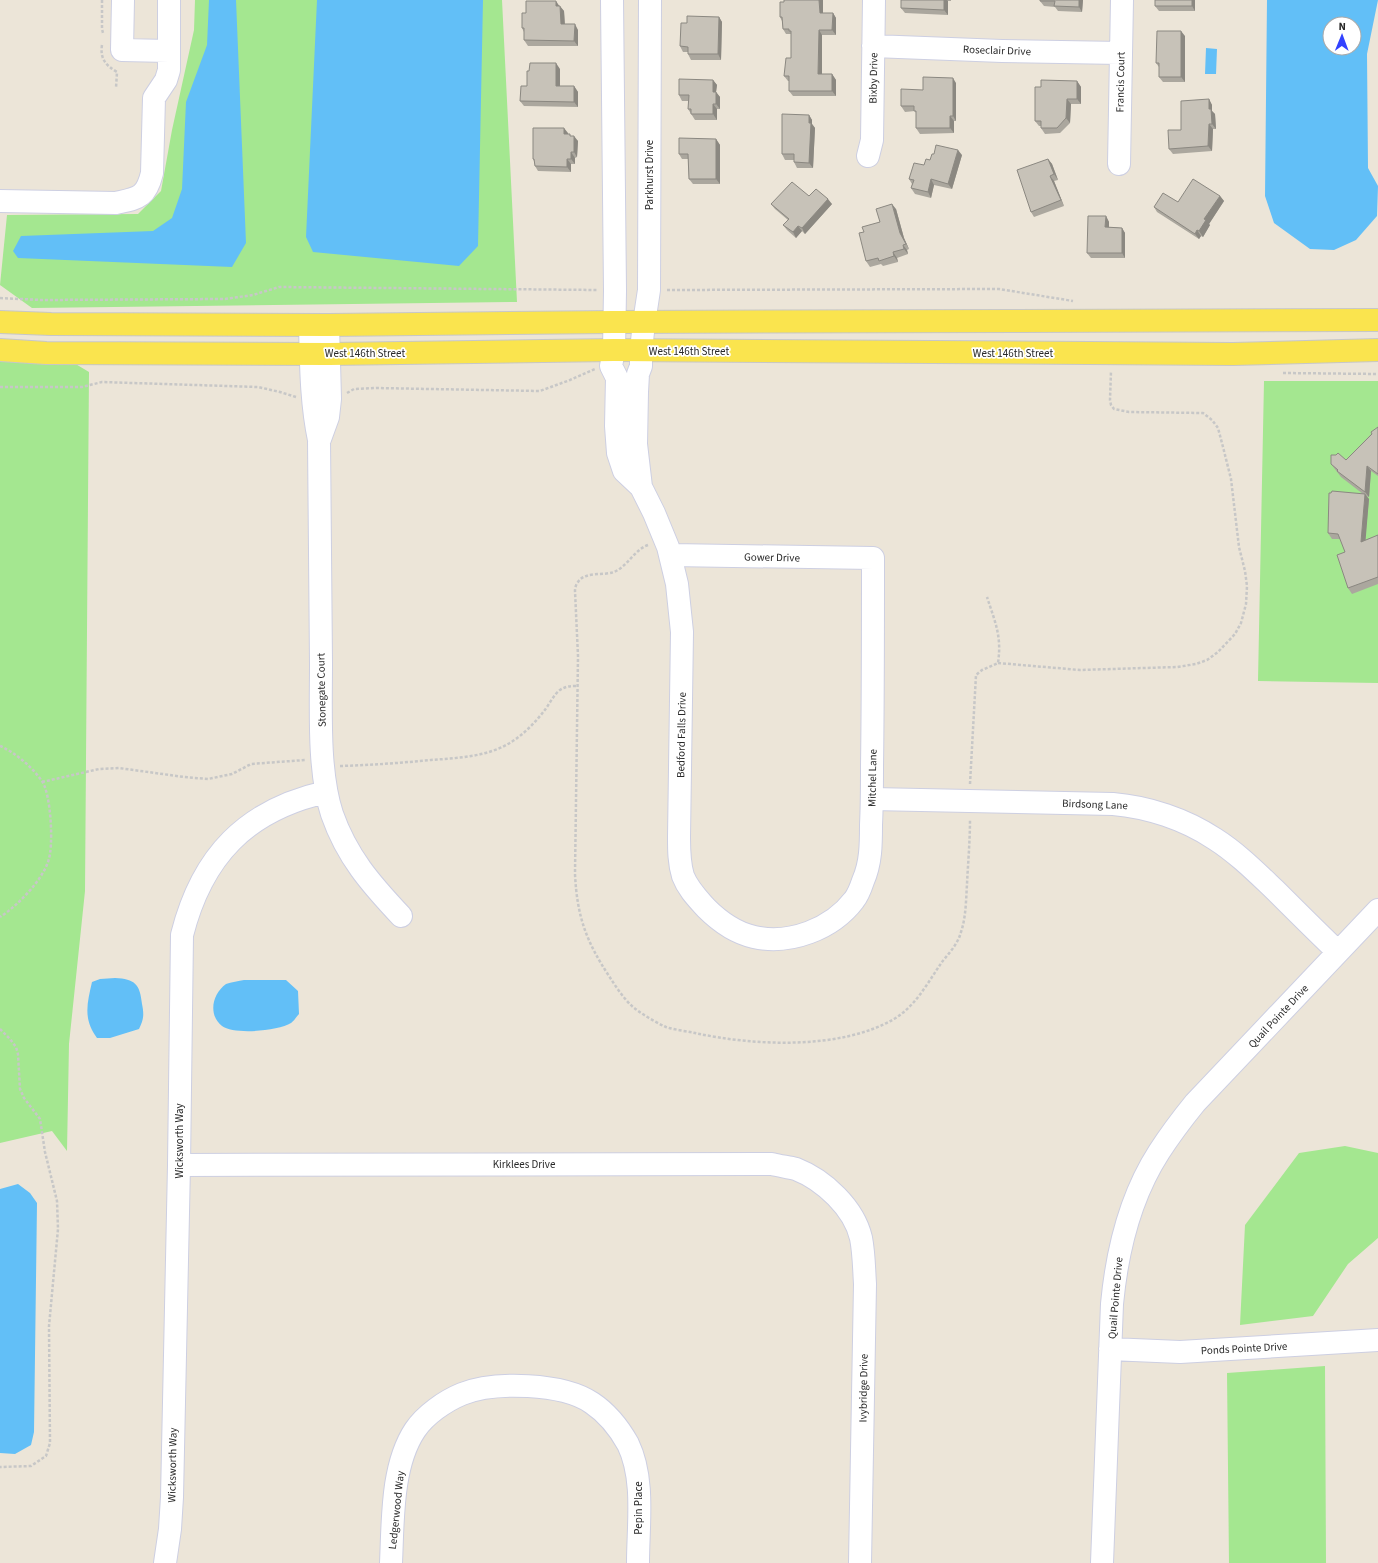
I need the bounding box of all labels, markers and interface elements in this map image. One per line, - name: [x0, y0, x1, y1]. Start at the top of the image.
- north arrow: [1322, 16, 1362, 56]
- text: N: [1338, 19, 1346, 34]
- street label: Roseclair Drive: [963, 42, 1032, 59]
- street label: Francis Court: [1112, 51, 1129, 112]
- street label: Bixby Drive: [866, 52, 881, 104]
- street label: Parkhurst Drive: [642, 139, 657, 210]
- street label: West 146th Street: [649, 344, 729, 359]
- street label: West 146th Street: [325, 346, 405, 361]
- street label: West 146th Street: [973, 346, 1053, 361]
- street label: Gower Drive: [744, 550, 801, 565]
- street label: Stonegate Court: [313, 652, 330, 727]
- street label: Bedford Falls Drive: [673, 691, 690, 778]
- street label: Mitchel Lane: [864, 748, 881, 807]
- street label: Birdsong Lane: [1062, 796, 1129, 813]
- street label: Quail Pointe Drive: [1245, 981, 1312, 1052]
- street label: Wicksworth Way: [172, 1103, 187, 1179]
- street label: Kirklees Drive: [493, 1157, 556, 1172]
- street label: Quail Pointe Drive: [1104, 1256, 1127, 1340]
- street label: Ponds Pointe Drive: [1200, 1339, 1288, 1358]
- street label: Ivybridge Drive: [855, 1353, 872, 1423]
- street label: Wicksworth Way: [164, 1427, 181, 1503]
- street label: Ledgerwood Way: [385, 1470, 408, 1550]
- street label: Pepin Place: [631, 1481, 646, 1535]

